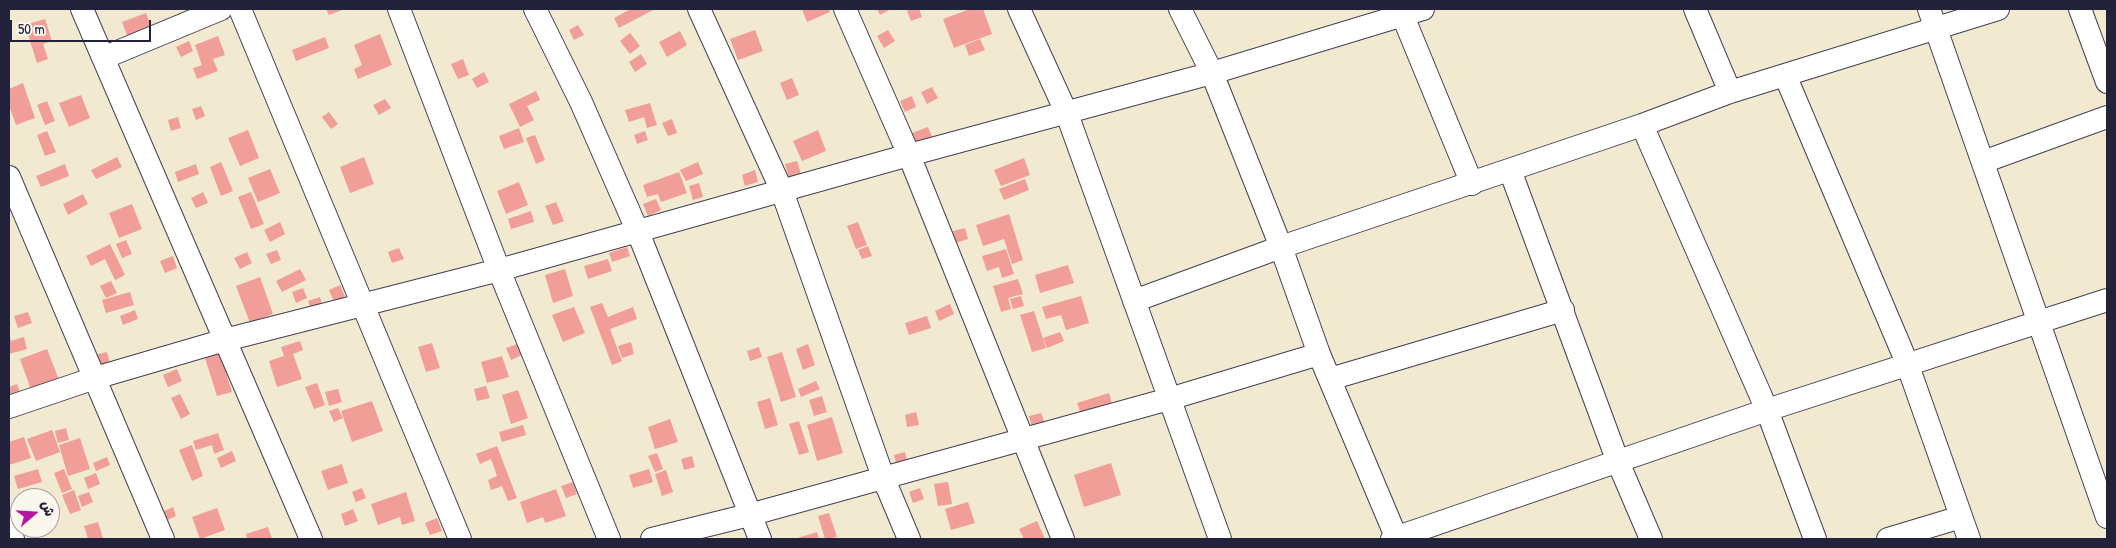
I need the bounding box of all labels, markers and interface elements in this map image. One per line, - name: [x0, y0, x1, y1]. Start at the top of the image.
- scale bar: [12, 10, 154, 42]
- text: 50 m: [18, 18, 45, 39]
- north arrow: [10, 488, 60, 538]
- text: ش: [37, 498, 60, 519]

